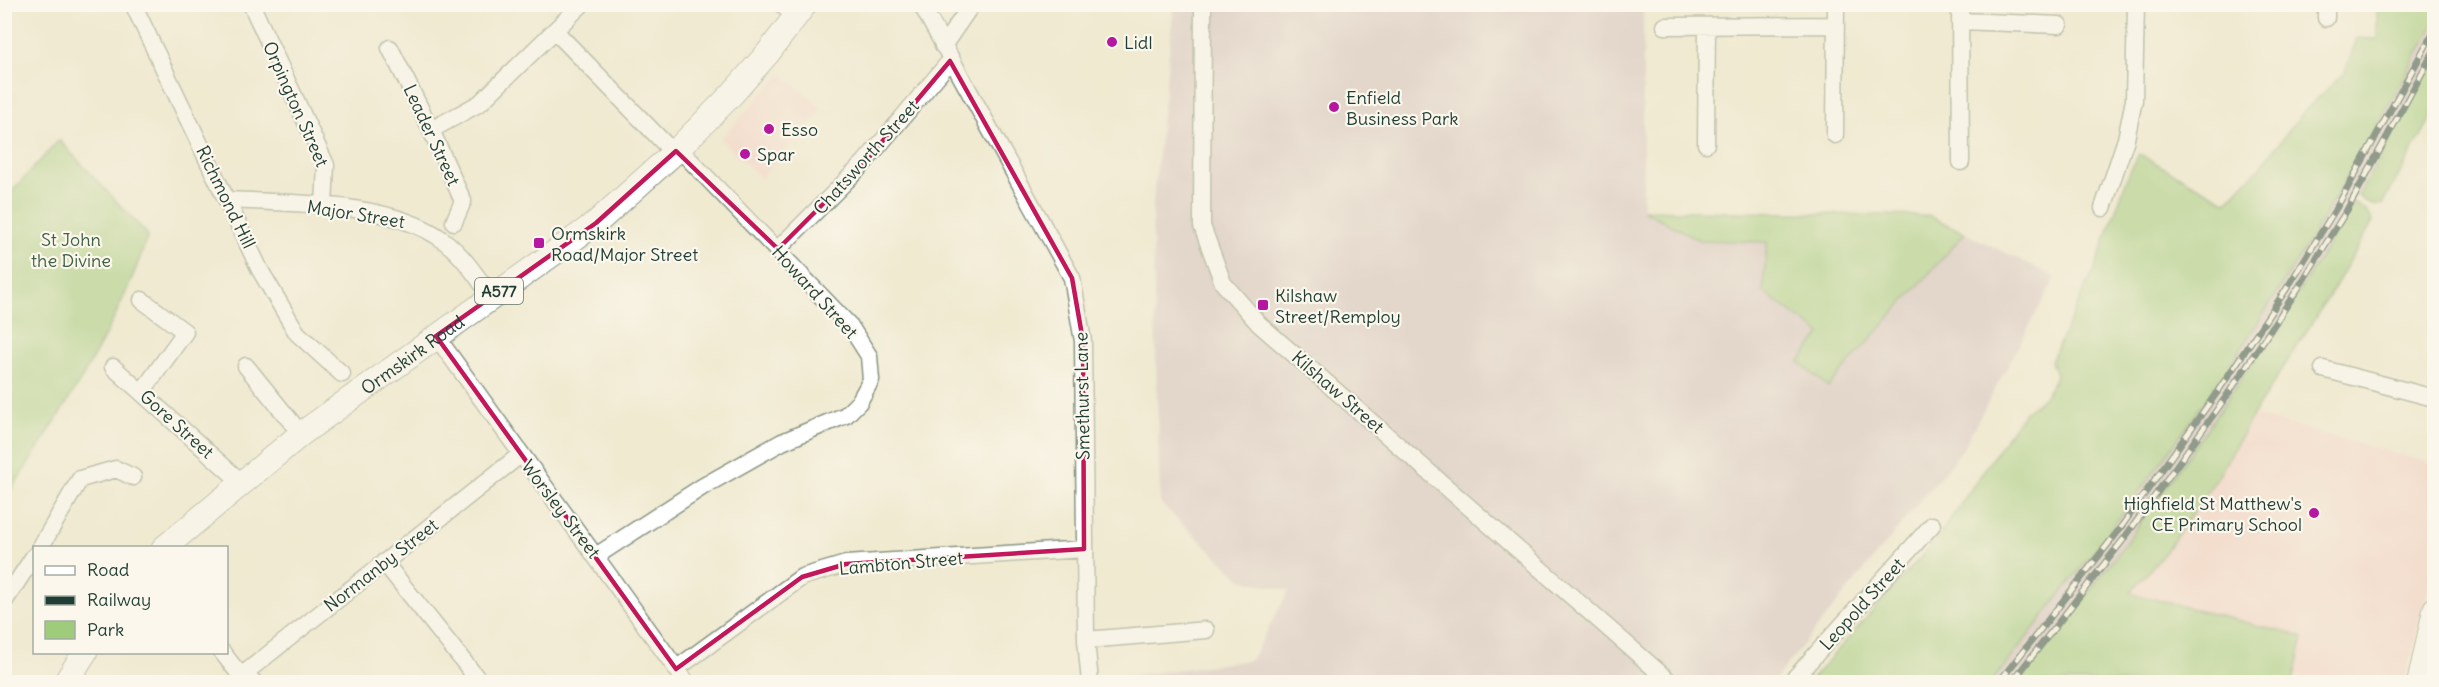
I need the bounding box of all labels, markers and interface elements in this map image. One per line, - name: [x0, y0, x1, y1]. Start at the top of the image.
- place label: Lidl: [1124, 31, 1152, 54]
- marker: Lidl: [1105, 35, 1119, 49]
- street label: Orpington Street: [258, 38, 334, 170]
- street label: Leader Street: [399, 81, 465, 189]
- place label: Enfield Business Park: [1346, 86, 1459, 130]
- street label: Chatsworth Street: [808, 95, 924, 219]
- marker: Enfield Business Park: [1327, 100, 1341, 114]
- place label: Esso: [781, 118, 818, 141]
- marker: Esso: [762, 122, 776, 136]
- street label: Richmond Hill: [191, 142, 261, 252]
- place label: Spar: [757, 143, 796, 166]
- marker: Spar: [738, 147, 752, 161]
- street label: Major Street: [306, 195, 406, 233]
- place label: Ormskirk Road/Major Street: [551, 222, 698, 266]
- park label: St John the Divine: [31, 228, 111, 272]
- marker: Ormskirk Road/Major Street: [532, 236, 546, 250]
- street label: Howard Street: [767, 241, 863, 343]
- road number: A577: [475, 278, 523, 304]
- place label: Kilshaw Street/Remploy: [1275, 284, 1401, 328]
- marker: Kilshaw Street/Remploy: [1256, 298, 1270, 312]
- street label: Ormskirk Road: [356, 309, 469, 399]
- street label: Smethurst Lane: [1069, 332, 1095, 460]
- street label: Kilshaw Street: [1287, 346, 1389, 438]
- street label: Gore Street: [135, 385, 219, 463]
- street label: Worsley Street: [516, 455, 606, 563]
- place label: Highfield St Matthew's CE Primary School: [2123, 492, 2302, 536]
- marker: Highfield St Matthew's CE Primary School: [2307, 506, 2321, 520]
- street label: Normanby Street: [319, 513, 443, 617]
- legend: [33, 546, 228, 654]
- street label: Lambton Street: [838, 546, 964, 580]
- street label: Leopold Street: [1815, 553, 1909, 655]
- text: Road: [87, 558, 130, 581]
- text: Railway: [87, 588, 151, 611]
- text: Park: [87, 618, 124, 641]

